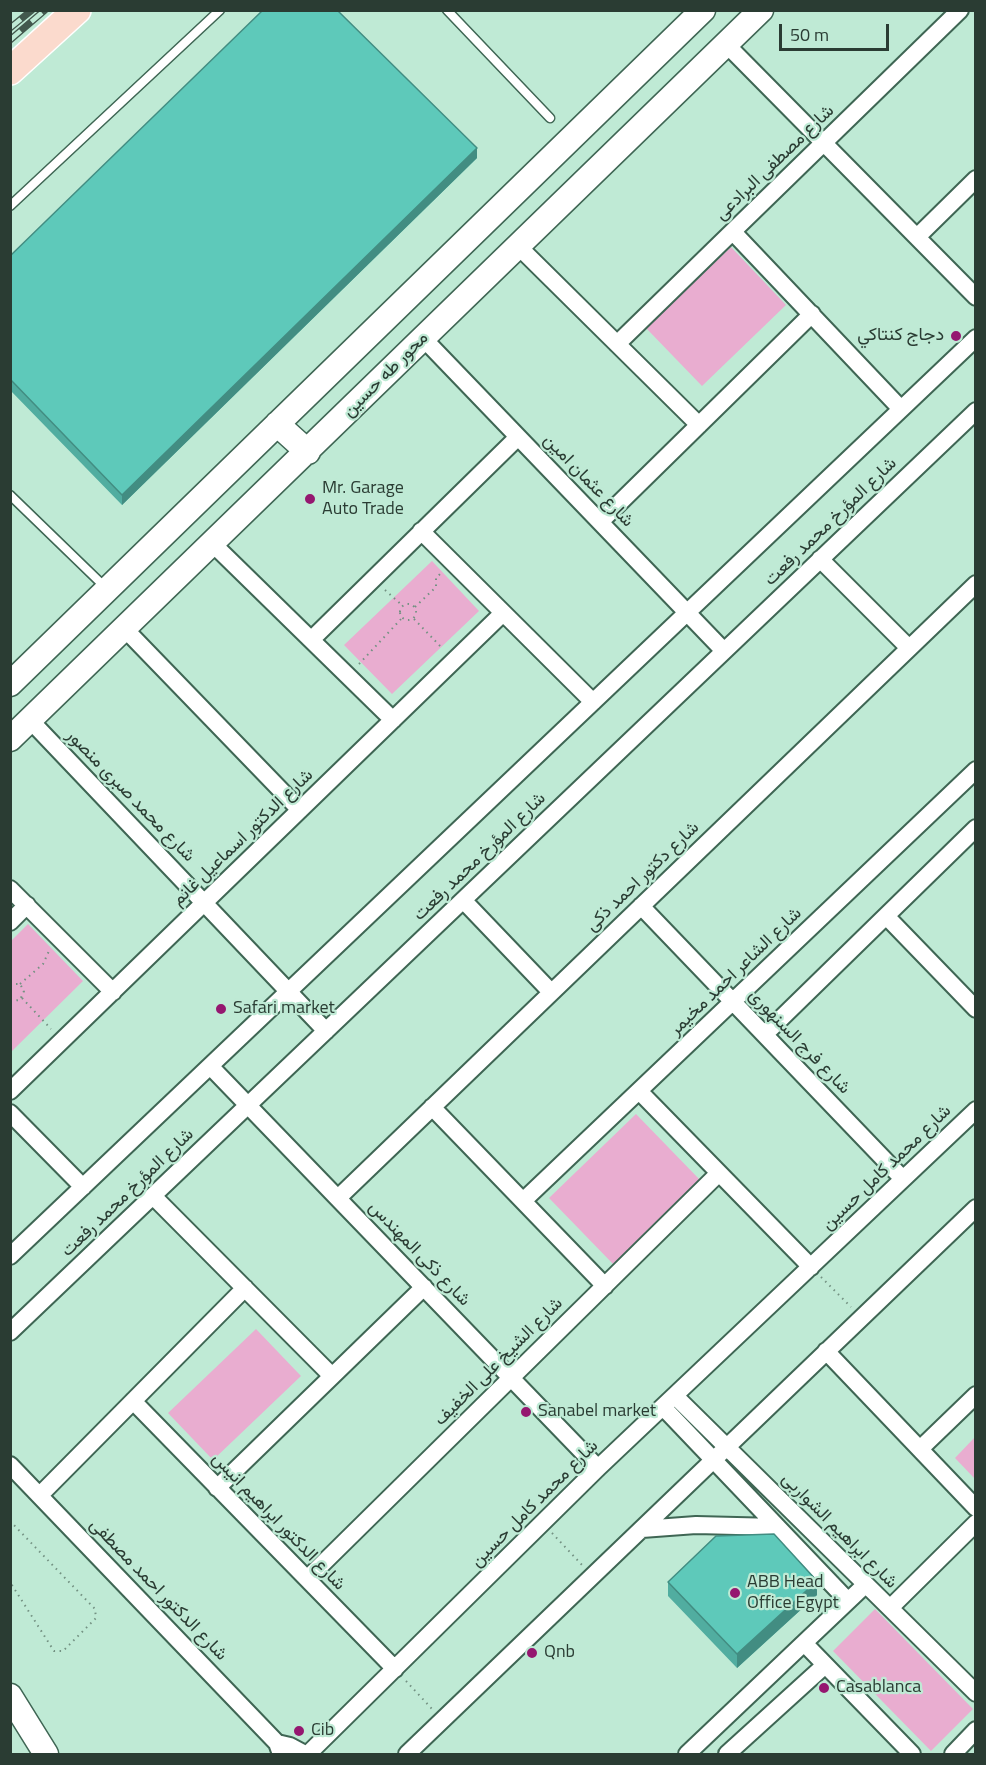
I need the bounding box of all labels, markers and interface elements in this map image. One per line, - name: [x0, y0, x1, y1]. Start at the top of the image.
- scale bar: [782, 12, 892, 50]
- text: 50 m: [790, 21, 829, 48]
- street label: شارع مصطفى البرادعى: [711, 101, 839, 225]
- place label: دجاج كنتاكي: [857, 325, 944, 347]
- street label: محور طه حسين: [339, 328, 433, 422]
- marker: دجاج كنتاكي: [949, 329, 963, 343]
- street label: شارع عثمان امين: [538, 430, 638, 532]
- street label: شارع المؤرخ محمد رفعت: [760, 453, 902, 591]
- place label: Mr. Garage Auto Trade: [322, 478, 404, 520]
- marker: Mr. Garage Auto Trade: [303, 492, 317, 506]
- street label: شارع محمد صبرى منصور: [61, 725, 199, 867]
- street label: شارع الدكتور اسماعيل غانم: [168, 765, 318, 911]
- street label: شارع المؤرخ محمد رفعت: [409, 788, 551, 926]
- street label: شارع دكتور احمد ذكى: [582, 817, 704, 937]
- street label: شارع الشاعر احمد مخيمر: [665, 903, 807, 1041]
- street label: شارع فرج السنهورى: [743, 985, 855, 1099]
- place label: Safari market: [233, 998, 335, 1020]
- marker: Safari market: [214, 1002, 228, 1016]
- street label: شارع محمد كامل حسين: [818, 1101, 956, 1235]
- street label: شارع المؤرخ محمد رفعت: [57, 1124, 199, 1262]
- street label: شارع ذكى المهندس: [363, 1197, 475, 1311]
- street label: شارع الشيخ على الخفيف: [430, 1293, 568, 1431]
- place label: Sanabel market: [538, 1401, 656, 1423]
- marker: Sanabel market: [519, 1405, 533, 1419]
- street label: شارع محمد كامل حسين: [467, 1436, 603, 1572]
- street label: شارع الدكتور ابراهيم انيس: [207, 1449, 349, 1595]
- street label: شارع ابراهيم الشواربى: [777, 1469, 901, 1593]
- street label: شارع الدكتور احمد مصطفى: [84, 1514, 232, 1666]
- place label: ABB Head Office Egypt: [747, 1572, 839, 1614]
- marker: ABB Head Office Egypt: [728, 1586, 742, 1600]
- place label: Qnb: [544, 1642, 575, 1664]
- marker: Qnb: [525, 1646, 539, 1660]
- place label: Casablanca: [836, 1677, 921, 1699]
- marker: Casablanca: [817, 1681, 831, 1695]
- place label: Cib: [311, 1720, 334, 1742]
- marker: Cib: [292, 1724, 306, 1738]

